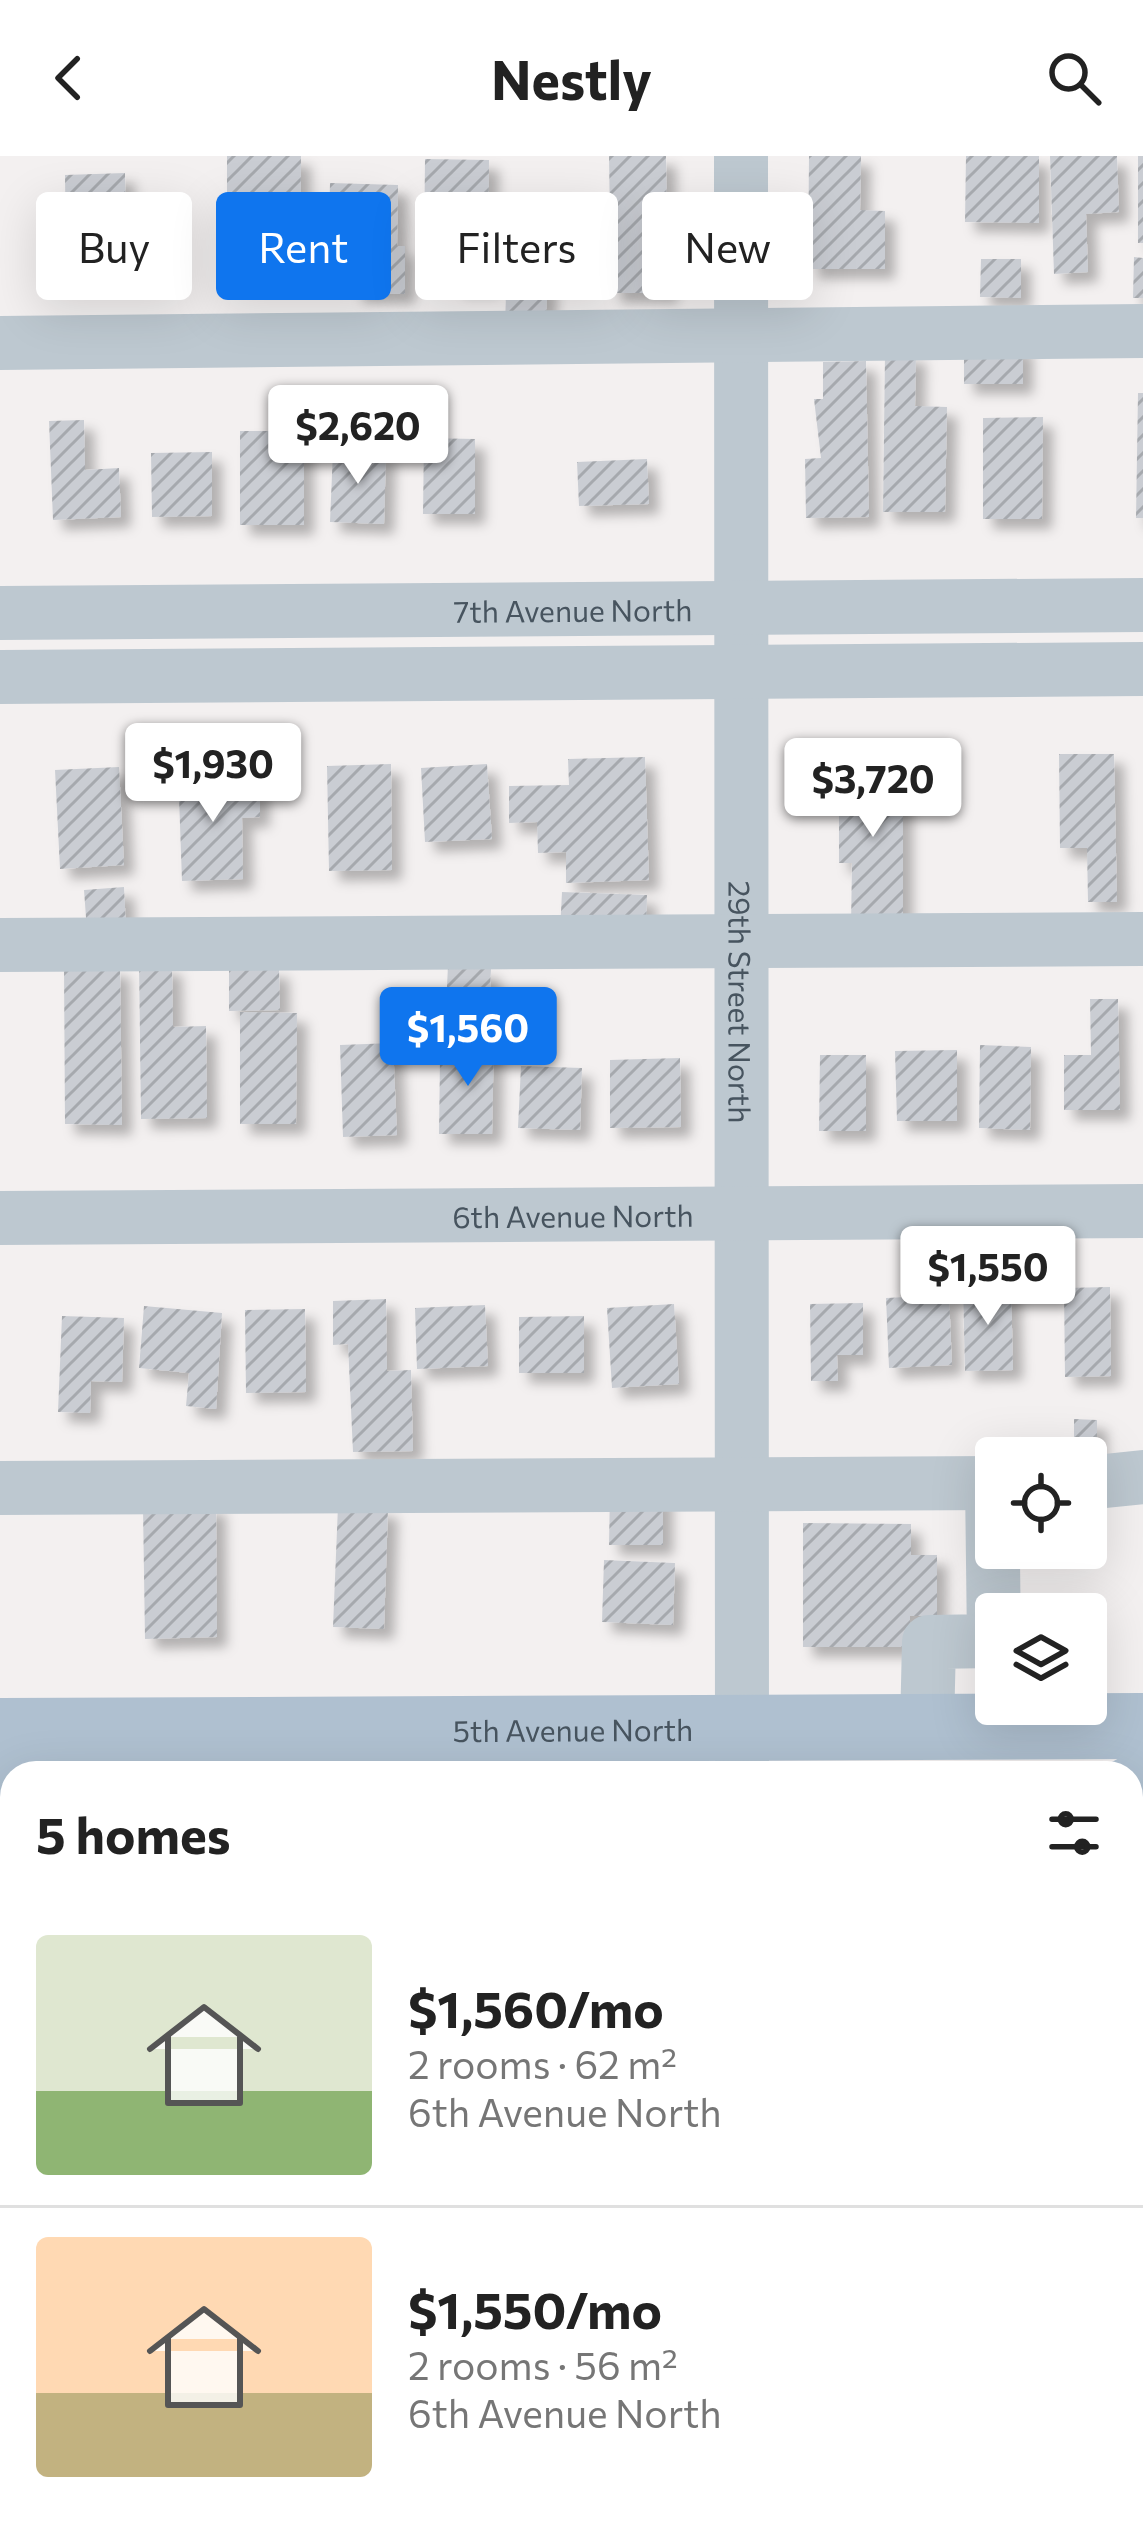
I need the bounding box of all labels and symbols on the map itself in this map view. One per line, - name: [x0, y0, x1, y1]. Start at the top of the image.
- pin: $2,620: [260, 385, 456, 487]
- street label: 7th Avenue North: [453, 590, 693, 628]
- pin: $1,930: [115, 723, 311, 825]
- pin: $3,720: [775, 738, 971, 840]
- street label: 29th Street North: [723, 881, 760, 1123]
- pin: $1,560: [370, 987, 566, 1089]
- street label: 6th Avenue North: [452, 1195, 694, 1234]
- pin: $1,550: [890, 1226, 1086, 1328]
- street label: 5th Avenue North: [453, 1709, 693, 1748]

